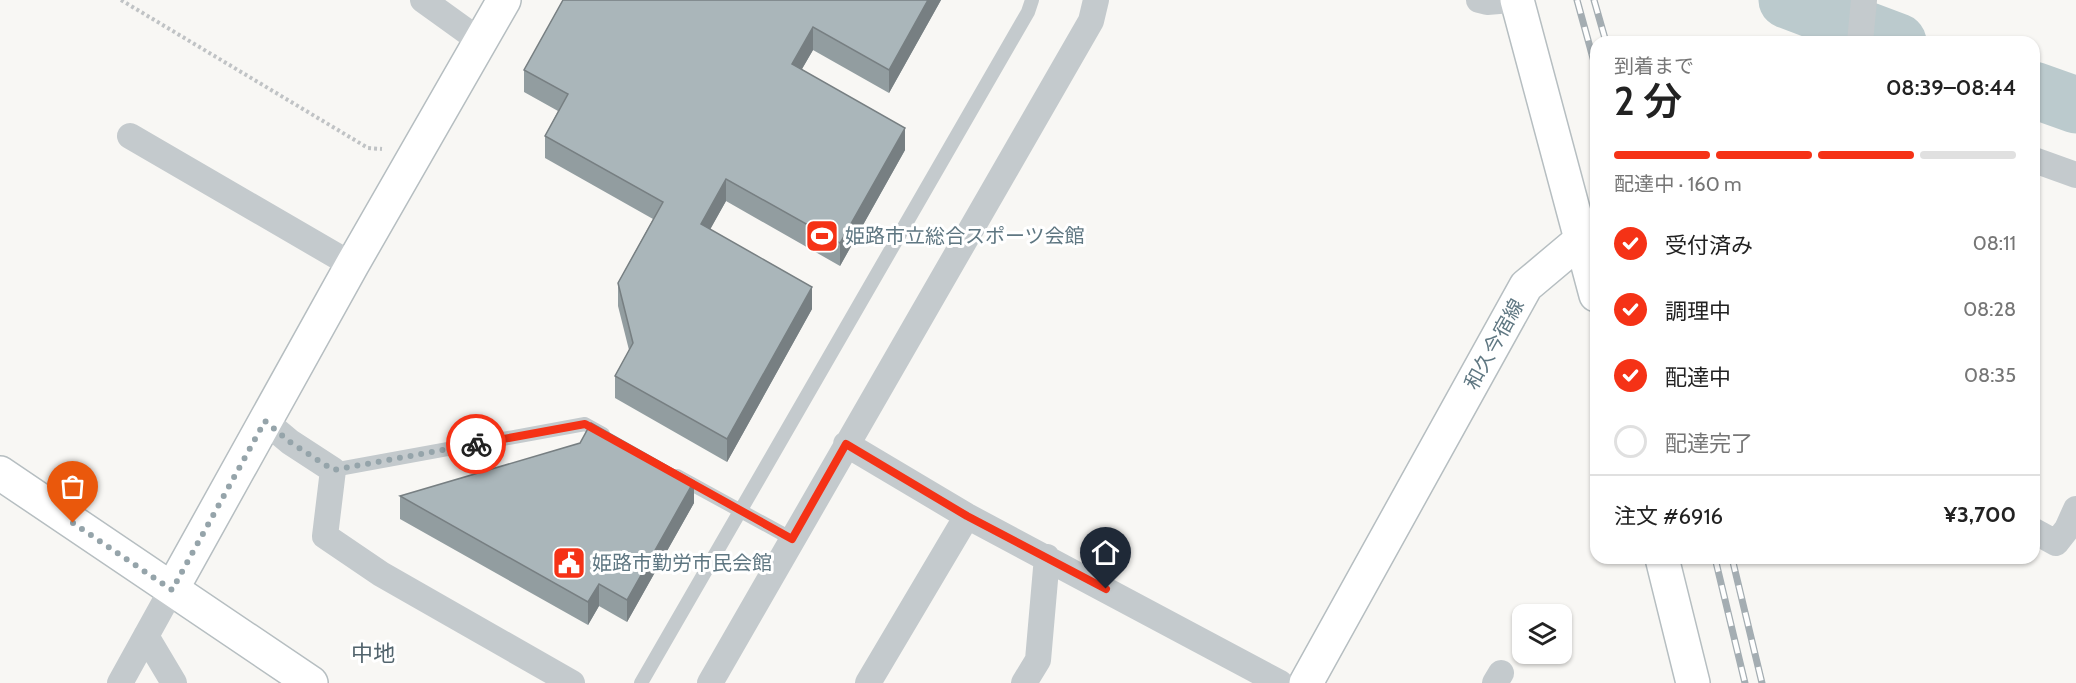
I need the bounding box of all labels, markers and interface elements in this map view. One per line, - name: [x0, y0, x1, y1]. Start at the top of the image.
- text: 到着まで: [1614, 54, 1694, 78]
- text: 08:39–08:44: [1886, 74, 2016, 101]
- text: 2 分: [1614, 77, 1682, 125]
- text: 配達中 · 160 m: [1614, 172, 1742, 196]
- sports icon: 姫路市立総合スポーツ会館: [804, 218, 840, 254]
- place label: 姫路市立総合スポーツ会館: [845, 224, 1085, 248]
- icon: check: [1614, 227, 1647, 260]
- text: 08:11: [1973, 231, 2016, 255]
- text: 受付済み: [1665, 232, 1753, 259]
- icon: check: [1614, 293, 1647, 326]
- street label: 和久今宿線: [1459, 294, 1529, 394]
- text: 08:28: [1963, 297, 2016, 321]
- text: 調理中: [1665, 298, 1731, 325]
- icon: check: [1614, 359, 1647, 392]
- text: 08:35: [1964, 363, 2016, 387]
- text: 配達中: [1665, 364, 1731, 391]
- courier: [446, 414, 506, 474]
- icon: bike: [460, 428, 493, 461]
- text: 配達完了: [1665, 430, 1753, 457]
- pin: [47, 461, 98, 523]
- icon: bag: [56, 470, 89, 503]
- text: ¥3,700: [1944, 501, 2016, 528]
- text: 注文 #6916: [1614, 503, 1723, 530]
- pin: [1080, 527, 1131, 589]
- icon: home: [1089, 536, 1122, 569]
- public building icon: 姫路市勤労市民会館: [551, 545, 587, 581]
- place label: 姫路市勤労市民会館: [592, 551, 772, 575]
- map controls: [1512, 604, 1572, 664]
- button: layers: [1512, 604, 1572, 664]
- district label: 中地: [351, 640, 395, 667]

